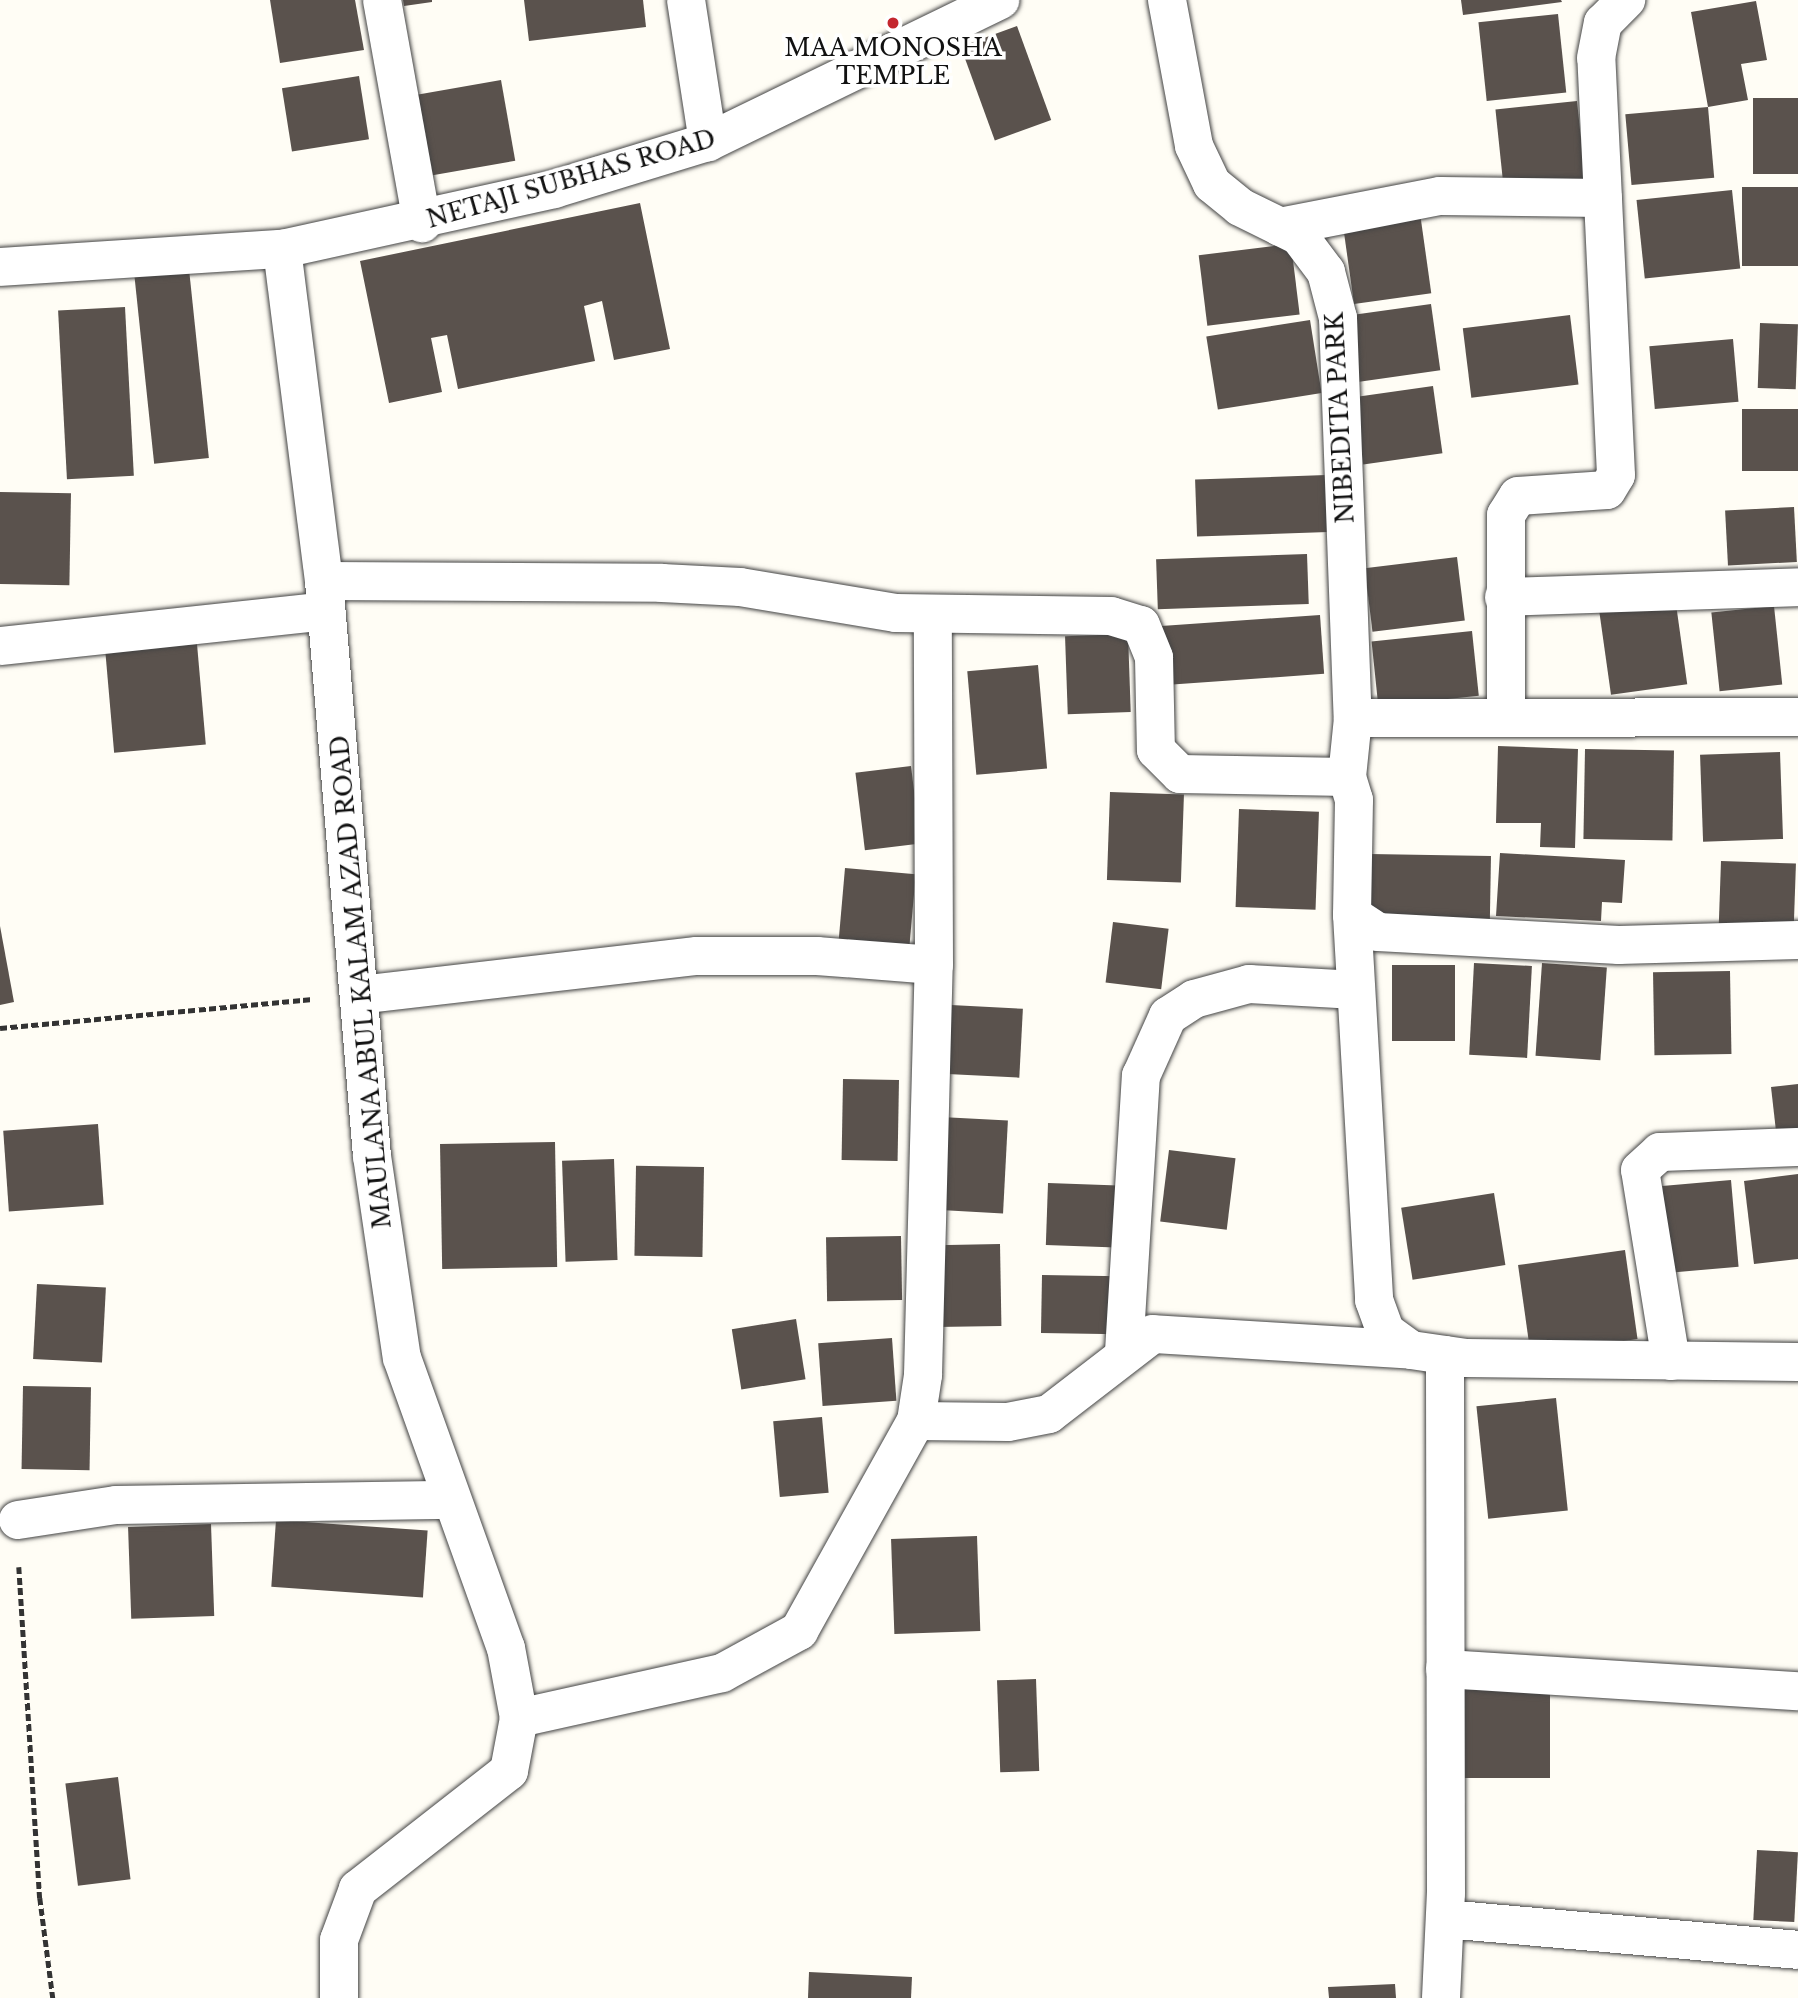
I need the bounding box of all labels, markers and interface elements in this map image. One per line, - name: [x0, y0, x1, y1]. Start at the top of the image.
- marker: MAA MONOSHA TEMPLE: [885, 15, 901, 31]
- place label: MAA MONOSHA TEMPLE: [784, 34, 1002, 90]
- street label: NETAJI SUBHAS ROAD: [423, 124, 719, 234]
- street label: NIBEDITA PARK: [1320, 311, 1360, 525]
- street label: MAULANA ABUL KALAM AZAD ROAD: [325, 732, 397, 1232]

